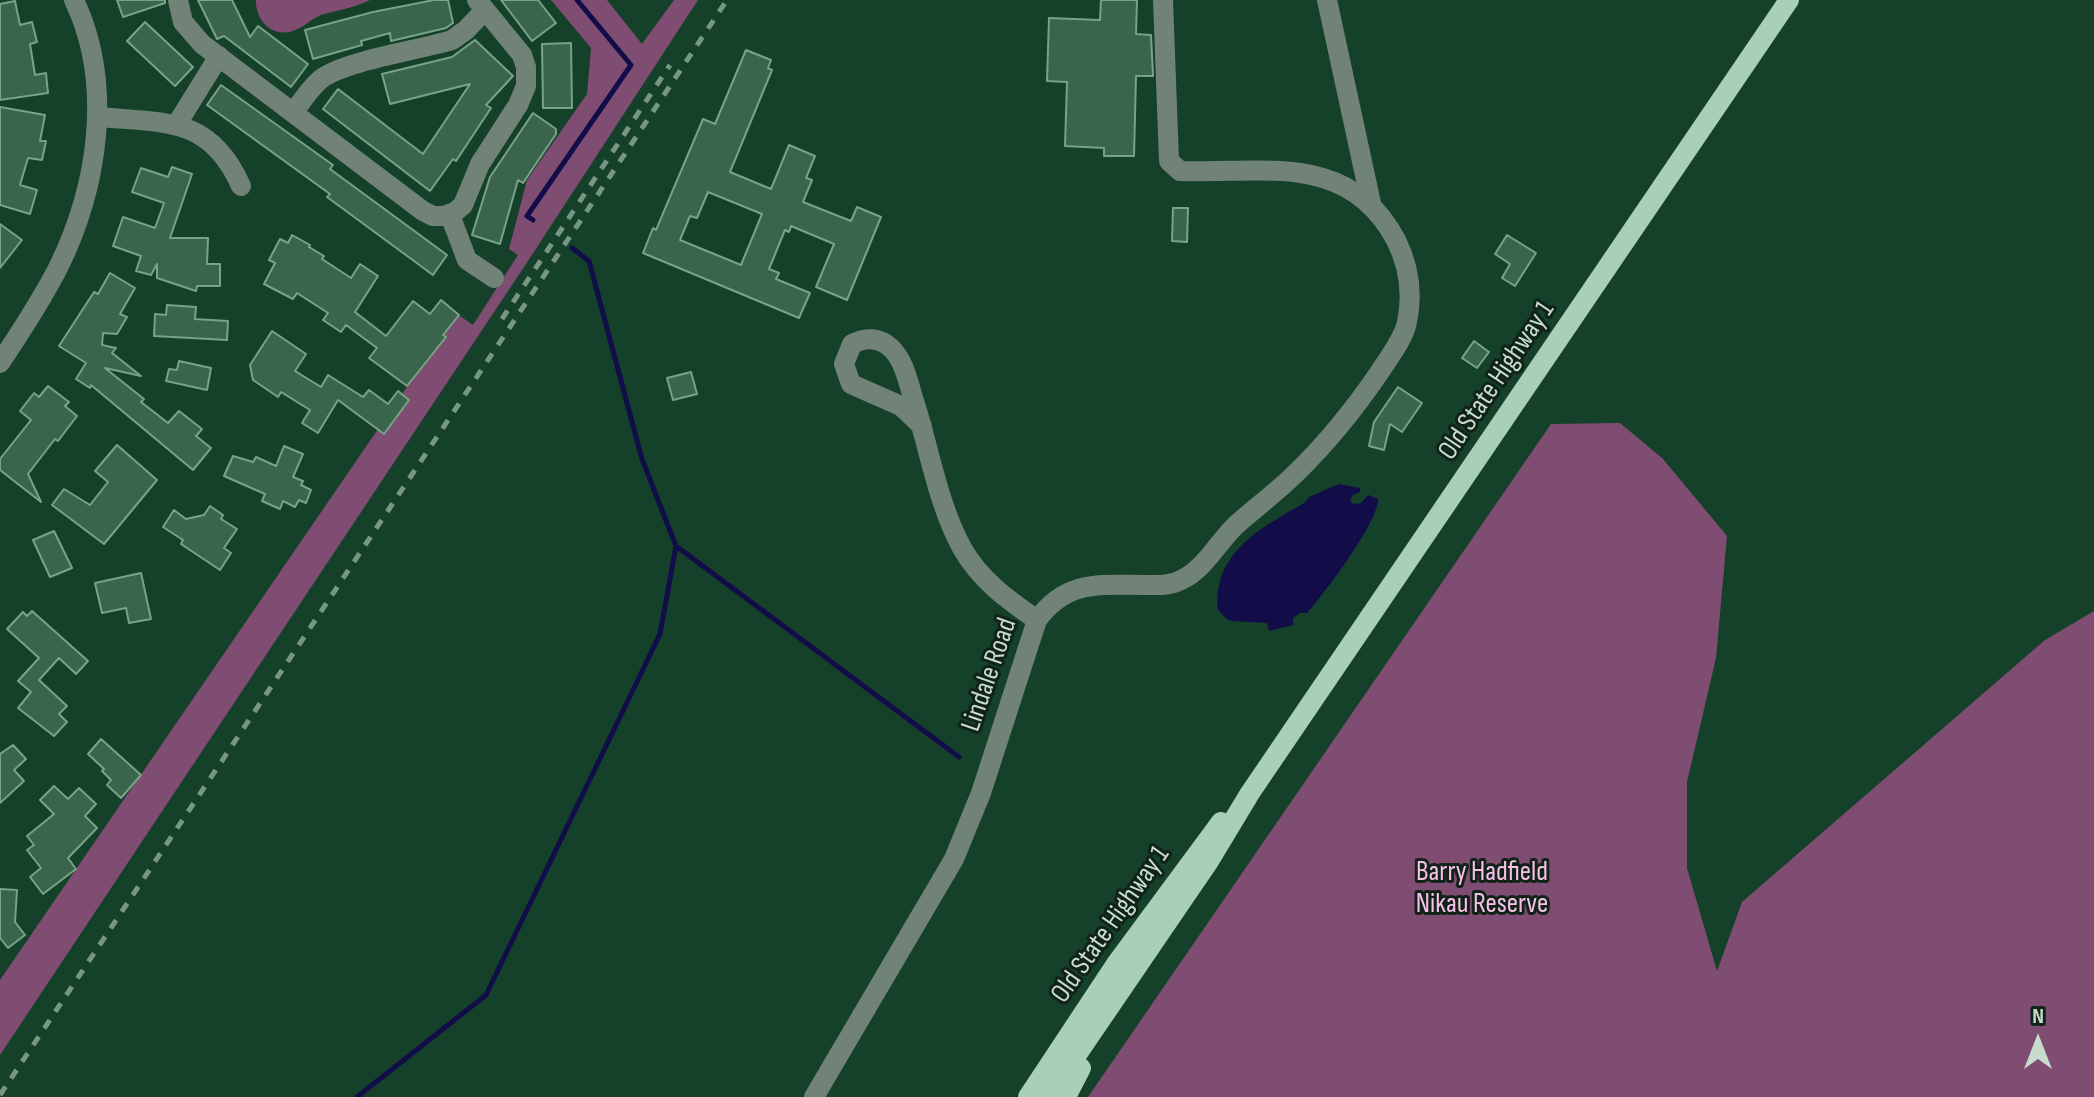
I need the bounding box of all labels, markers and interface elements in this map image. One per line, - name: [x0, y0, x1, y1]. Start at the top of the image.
- street label: Old State Highway 1: [1432, 295, 1562, 467]
- street label: Lindale Road: [955, 614, 1025, 736]
- street label: Old State Highway 1: [1044, 840, 1178, 1010]
- park label: Barry Hadfield Nikau Reserve: [1416, 856, 1548, 922]
- north arrow: [1998, 1001, 2078, 1081]
- text: N: [2032, 1003, 2044, 1030]

